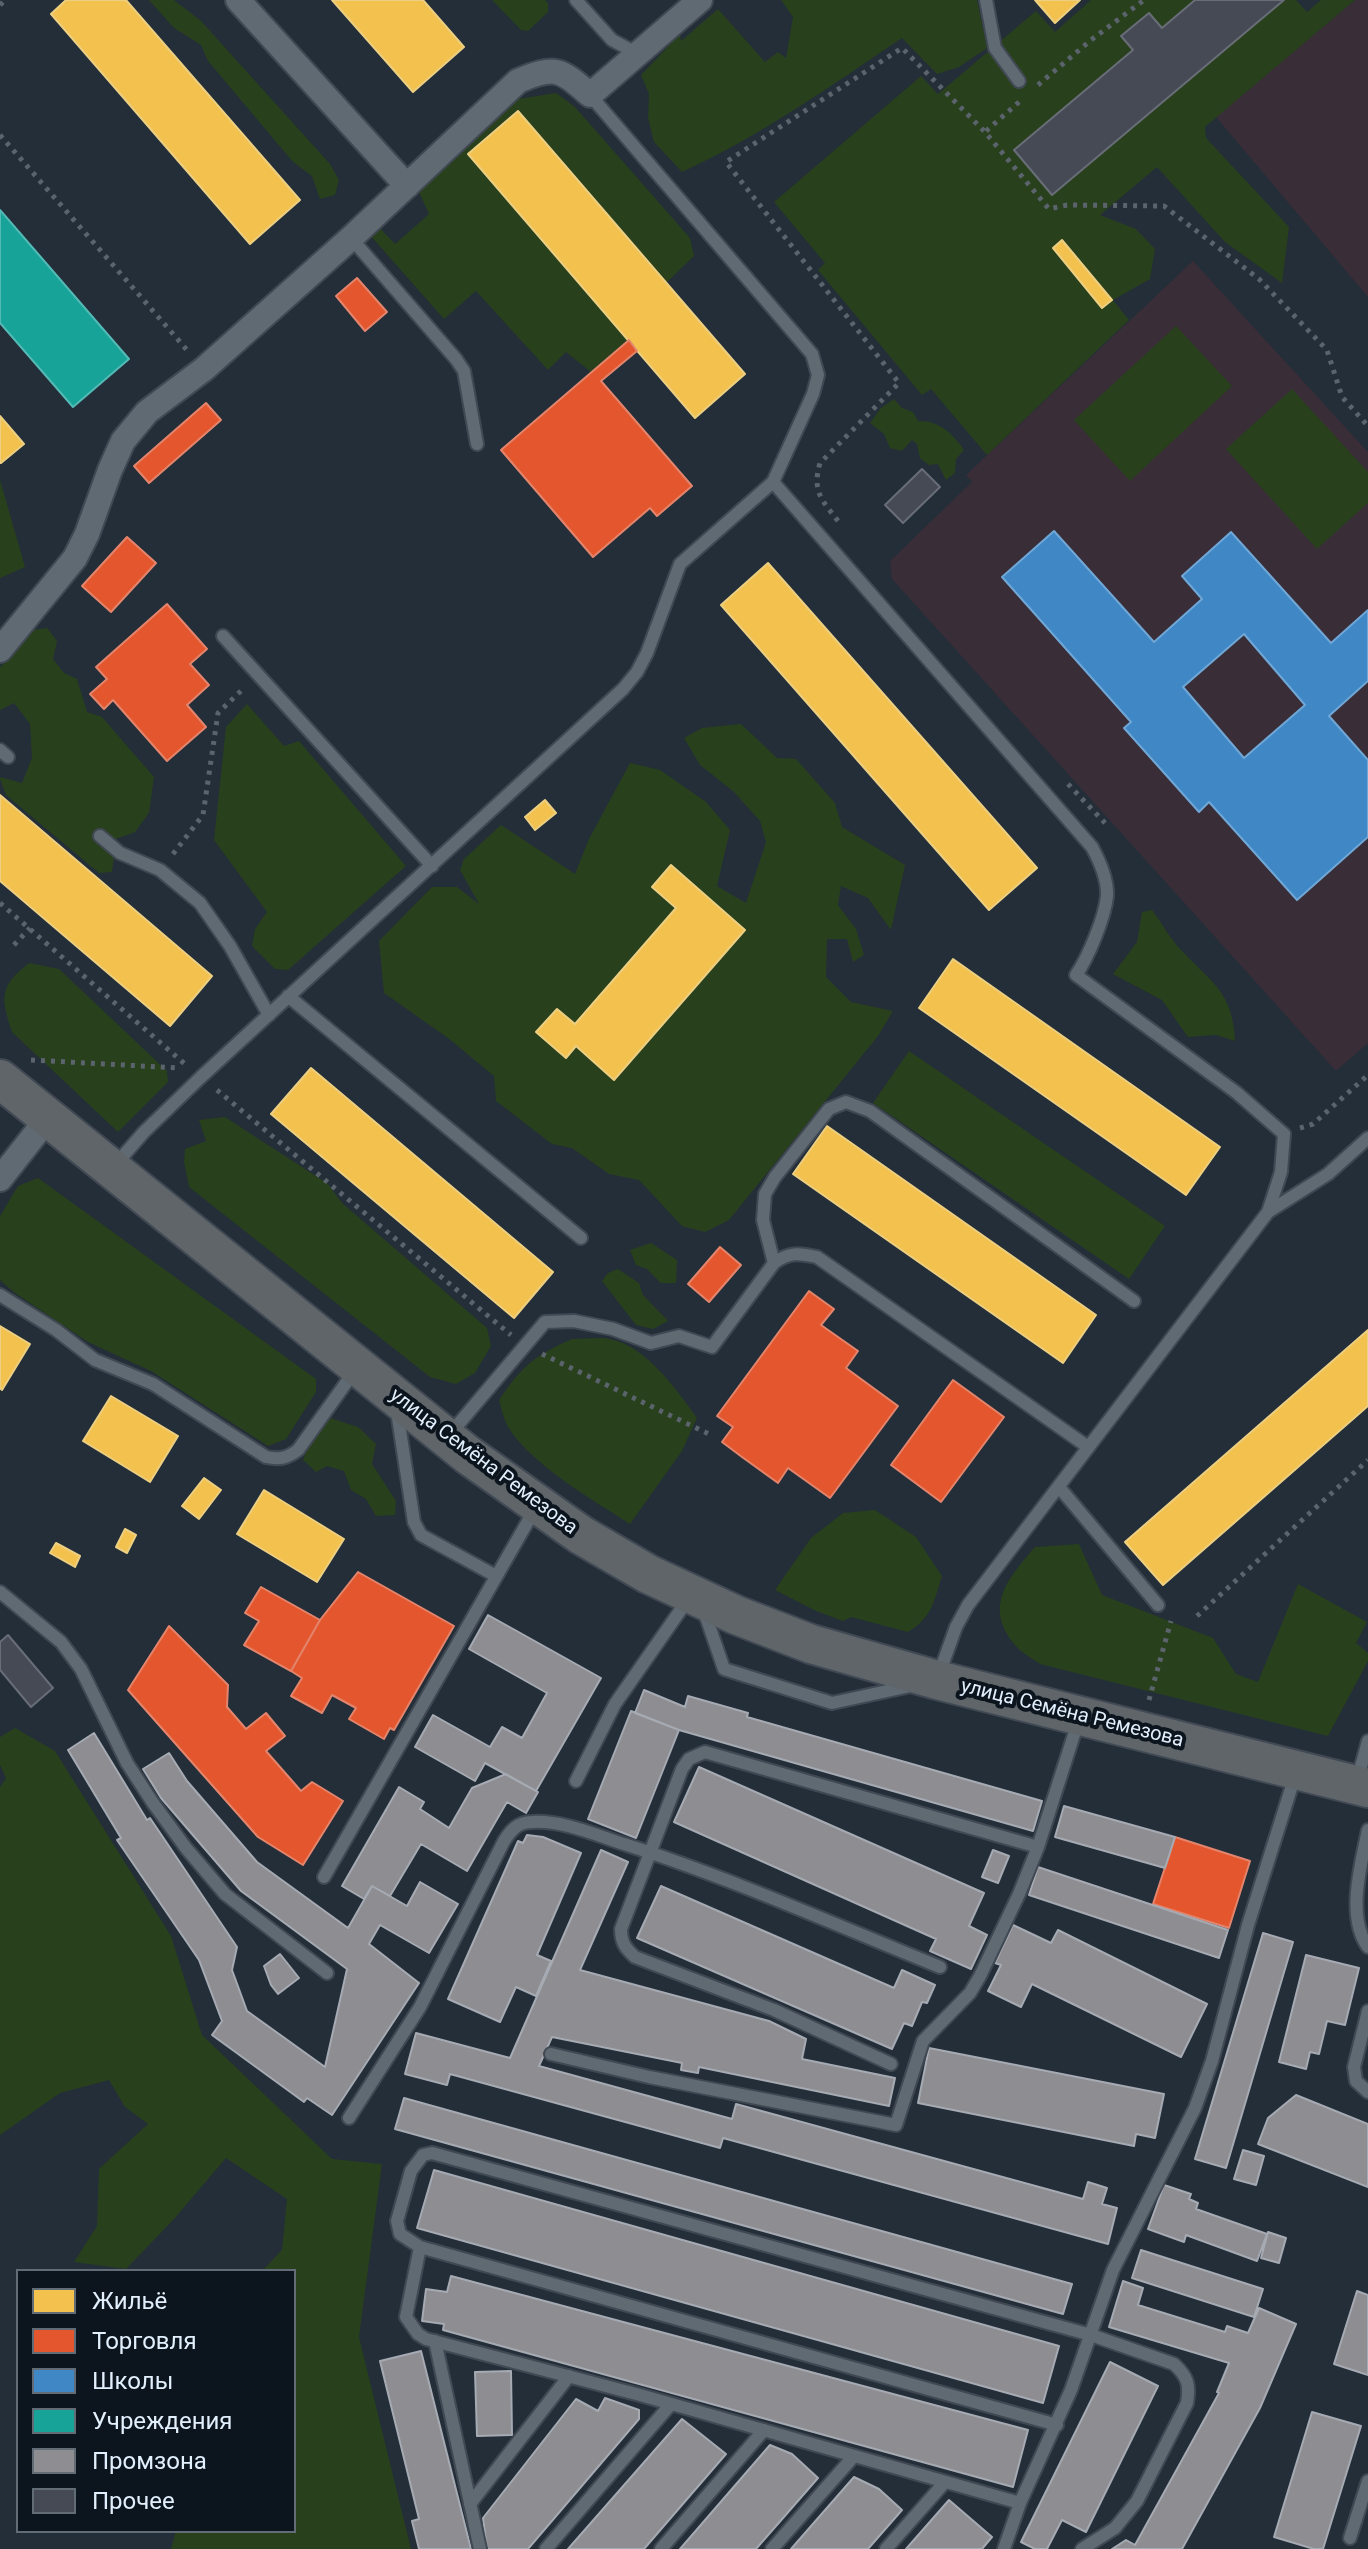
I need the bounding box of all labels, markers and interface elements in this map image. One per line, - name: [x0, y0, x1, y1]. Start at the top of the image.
- street label: улица Семёна Ремезова: [384, 1384, 582, 1540]
- street label: улица Семёна Ремезова: [958, 1675, 1186, 1753]
- legend: [16, 2269, 296, 2533]
- text: Жильё: [92, 2287, 167, 2315]
- text: Торговля: [92, 2327, 197, 2355]
- text: Школы: [92, 2367, 173, 2395]
- text: Учреждения: [92, 2407, 233, 2435]
- text: Промзона: [92, 2447, 207, 2475]
- text: Прочее: [92, 2487, 175, 2515]

